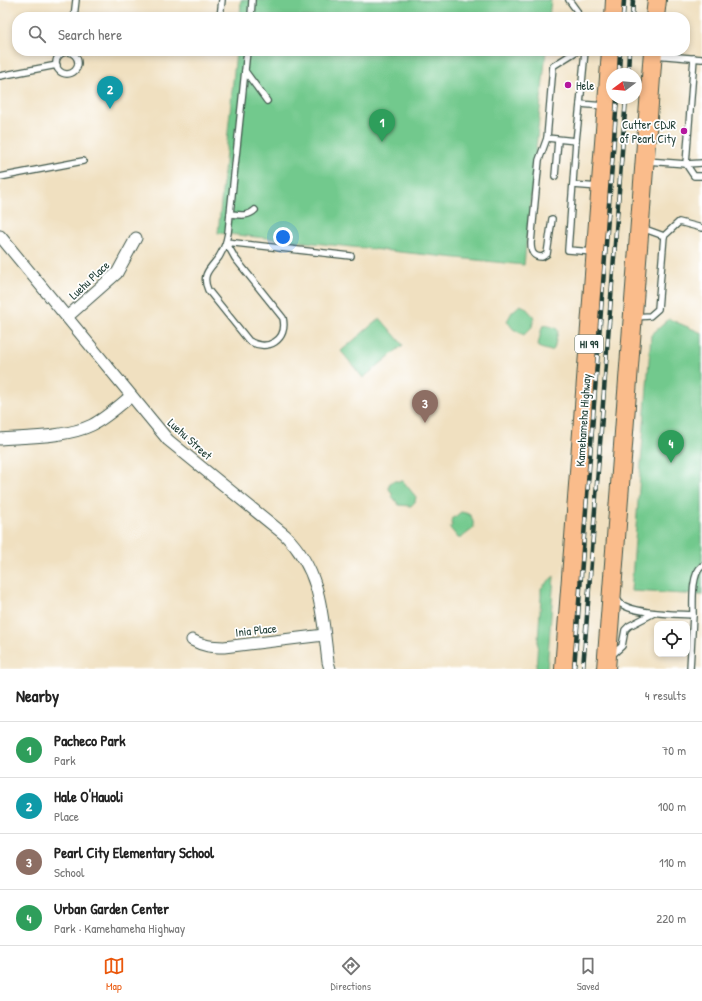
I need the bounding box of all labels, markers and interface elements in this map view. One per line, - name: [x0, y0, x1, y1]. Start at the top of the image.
- search box: [12, 12, 690, 56]
- icon: search: [26, 23, 48, 45]
- text: Search here: [58, 24, 122, 45]
- north arrow: [606, 68, 642, 104]
- pin: 2: [97, 76, 123, 109]
- place label: Hele: [576, 77, 595, 94]
- marker: Hele: [563, 80, 573, 90]
- pin: 1: [369, 109, 395, 142]
- place label: Cutter CDJR of Pearl City: [620, 116, 677, 147]
- marker: Cutter CDJR of Pearl City: [679, 126, 689, 136]
- your location: [273, 227, 293, 247]
- street label: Luehu Place: [65, 257, 113, 303]
- road number: HI 99: [575, 335, 603, 353]
- street label: Kamehameha Highway: [571, 373, 595, 467]
- pin: 3: [412, 390, 438, 423]
- street label: Luehu Street: [164, 414, 217, 464]
- pin: 4: [658, 430, 684, 463]
- street label: Inia Place: [234, 619, 278, 641]
- map controls: [654, 621, 690, 657]
- button: locate: [654, 621, 690, 657]
- text: Nearby: [16, 684, 59, 707]
- text: 4 results: [645, 686, 686, 704]
- text: Pacheco Park: [54, 730, 126, 751]
- text: 1: [27, 741, 31, 759]
- text: 70 m: [662, 741, 686, 759]
- text: Park: [54, 751, 76, 769]
- text: Hale O'Hauoli: [54, 786, 123, 807]
- text: 2: [26, 797, 32, 815]
- text: 100 m: [658, 797, 686, 815]
- text: Place: [54, 807, 79, 825]
- text: Pearl City Elementary School: [54, 842, 214, 863]
- text: 3: [26, 853, 32, 871]
- text: 110 m: [659, 853, 686, 871]
- text: School: [54, 863, 84, 881]
- text: Urban Garden Center: [54, 898, 169, 919]
- text: 4: [27, 909, 31, 927]
- text: 220 m: [656, 909, 686, 927]
- text: Park · Kamehameha Highway: [54, 919, 185, 937]
- tab: Map: [103, 955, 125, 993]
- tab: Directions: [331, 955, 371, 993]
- tab: Saved: [577, 955, 599, 993]

